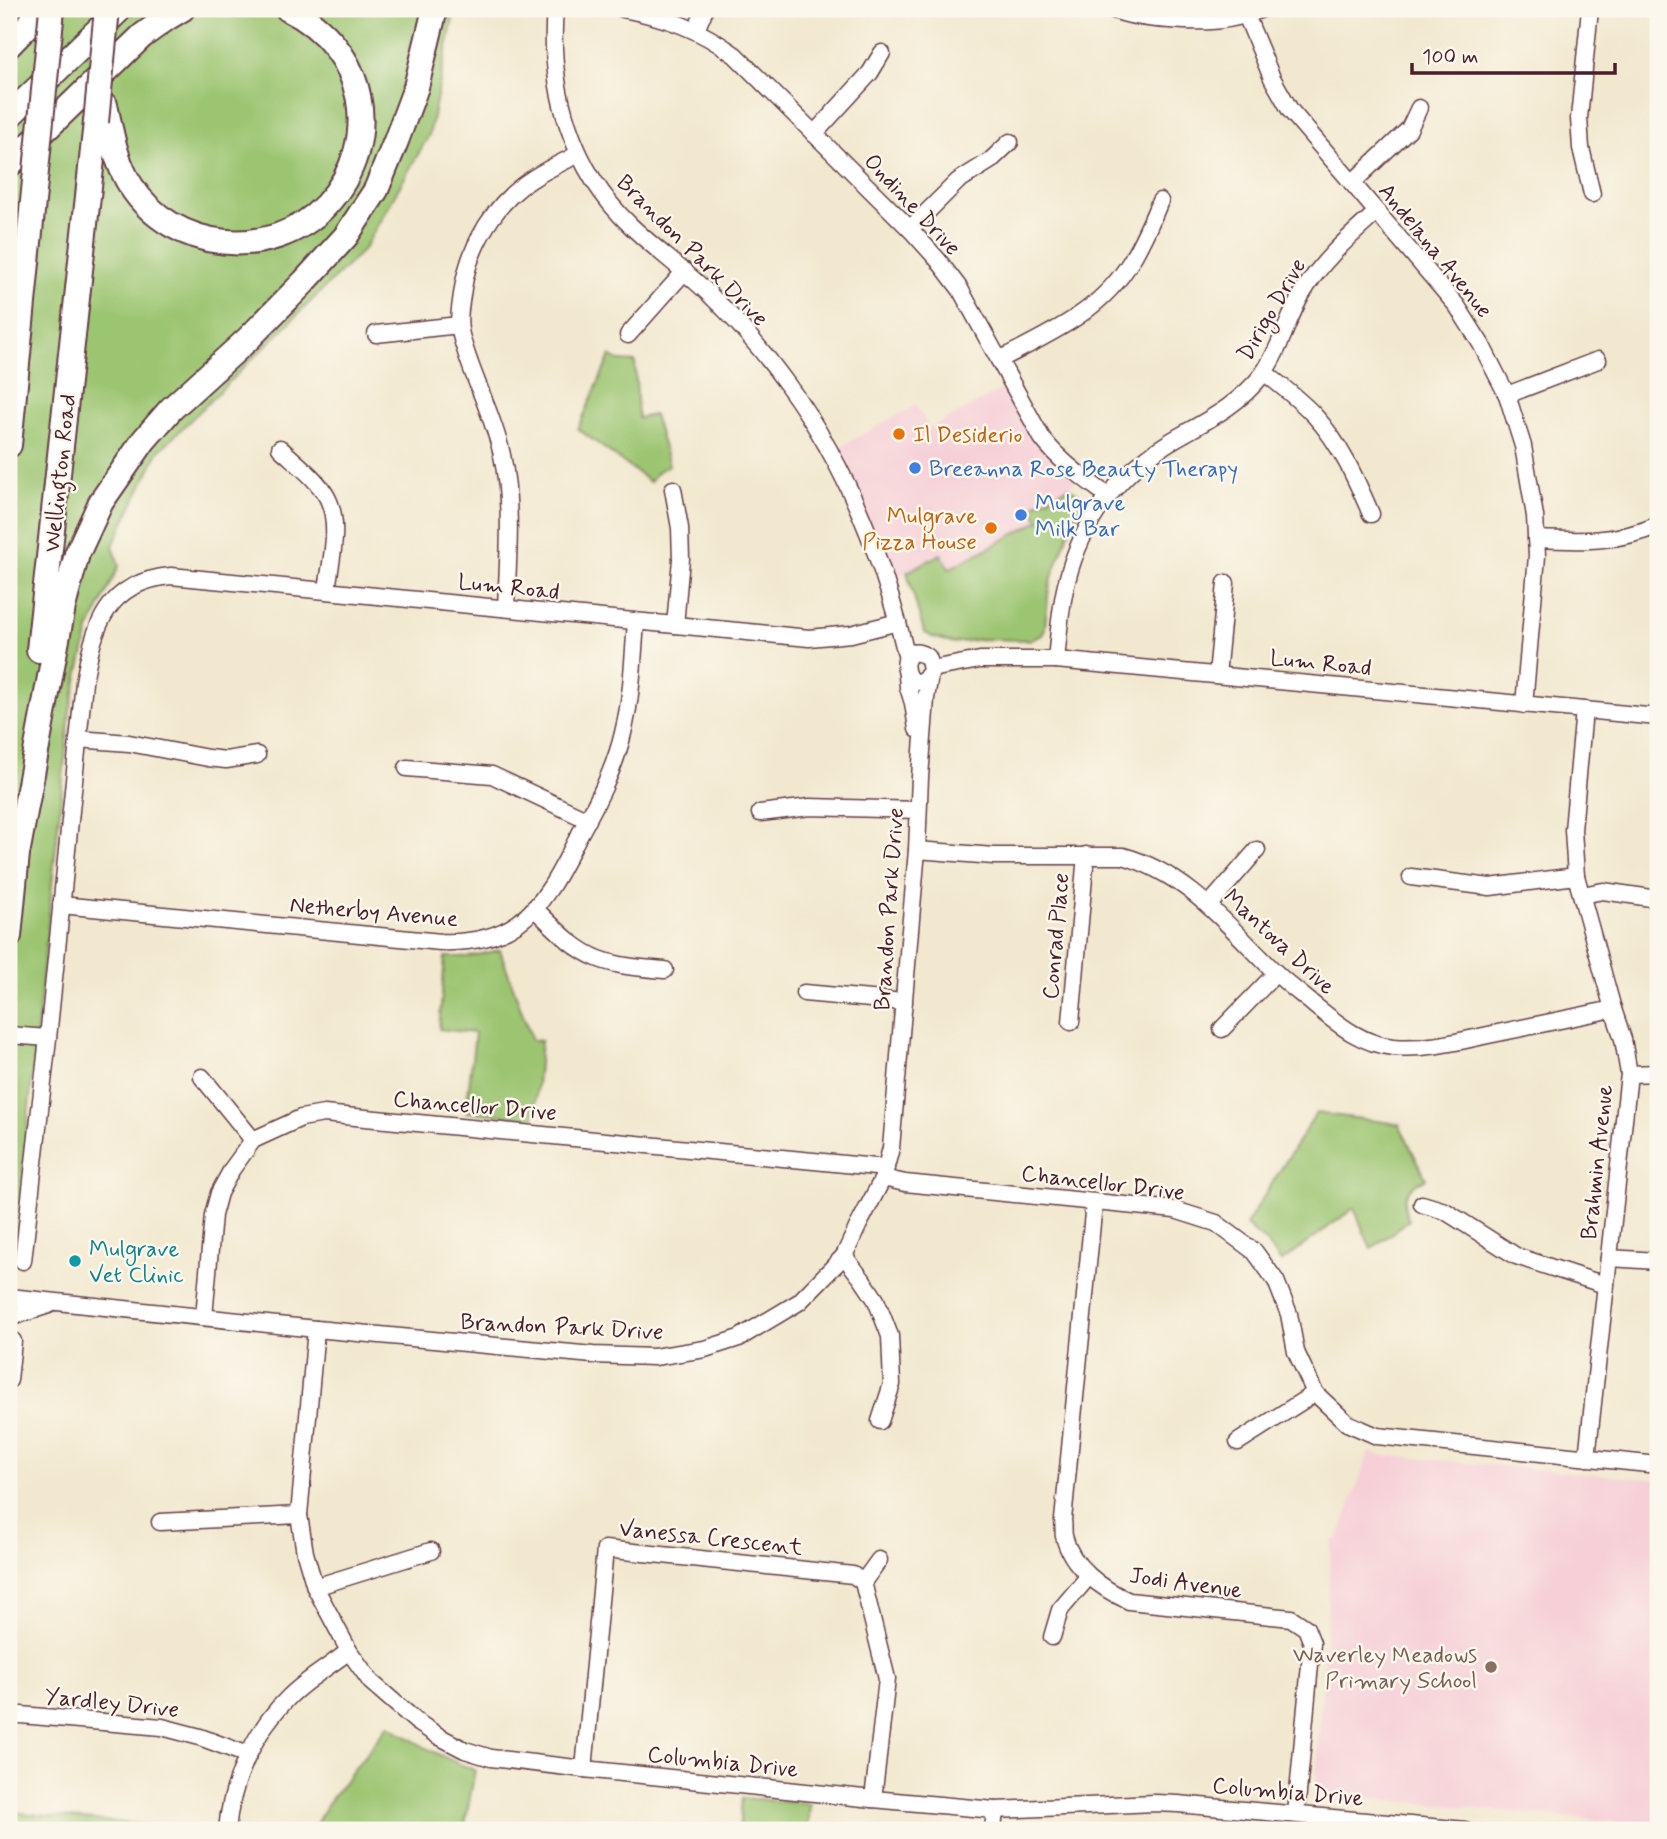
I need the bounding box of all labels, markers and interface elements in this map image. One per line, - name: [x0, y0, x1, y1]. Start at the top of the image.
- scale bar: [1412, 32, 1614, 76]
- text: 100 m: [1422, 43, 1478, 71]
- street label: Ondine Drive: [856, 148, 967, 263]
- street label: Brandon Park Drive: [609, 169, 774, 334]
- street label: Andelana Avenue: [1371, 177, 1498, 325]
- street label: Dirigo Drive: [1231, 253, 1316, 368]
- street label: Wellington Road: [38, 393, 86, 554]
- place label: Il Desiderio: [913, 421, 1022, 451]
- marker: Il Desiderio: [891, 426, 907, 442]
- place label: Breeanna Rose Beauty Therapy: [929, 455, 1238, 485]
- marker: Breeanna Rose Beauty Therapy: [907, 460, 923, 476]
- place label: Mulgrave Milk Bar: [1035, 489, 1125, 545]
- place label: Mulgrave Pizza House: [862, 502, 977, 558]
- marker: Mulgrave Milk Bar: [1013, 507, 1029, 523]
- marker: Mulgrave Pizza House: [983, 520, 999, 536]
- street label: Lum Road: [457, 568, 561, 608]
- street label: Lum Road: [1269, 644, 1373, 684]
- street label: Brandon Park Drive: [868, 807, 912, 1012]
- street label: Conrad Place: [1037, 872, 1077, 1001]
- street label: Mantova Drive: [1216, 883, 1341, 1002]
- street label: Netherby Avenue: [288, 891, 459, 935]
- street label: Brahmin Avenue: [1575, 1083, 1621, 1241]
- street label: Chancellor Drive: [392, 1085, 558, 1129]
- street label: Chancellor Drive: [1019, 1159, 1186, 1209]
- place label: Mulgrave Vet Clinic: [89, 1235, 184, 1291]
- marker: Mulgrave Vet Clinic: [67, 1253, 83, 1269]
- street label: Brandon Park Drive: [460, 1308, 664, 1348]
- street label: Vanessa Crescent: [618, 1514, 804, 1564]
- street label: Jodi Avenue: [1127, 1561, 1244, 1607]
- place label: Waverley Meadows Primary School: [1293, 1641, 1477, 1697]
- marker: Waverley Meadows Primary School: [1483, 1659, 1499, 1675]
- street label: Yardley Drive: [43, 1682, 180, 1726]
- street label: Columbia Drive: [646, 1740, 800, 1786]
- street label: Columbia Drive: [1211, 1771, 1365, 1815]

